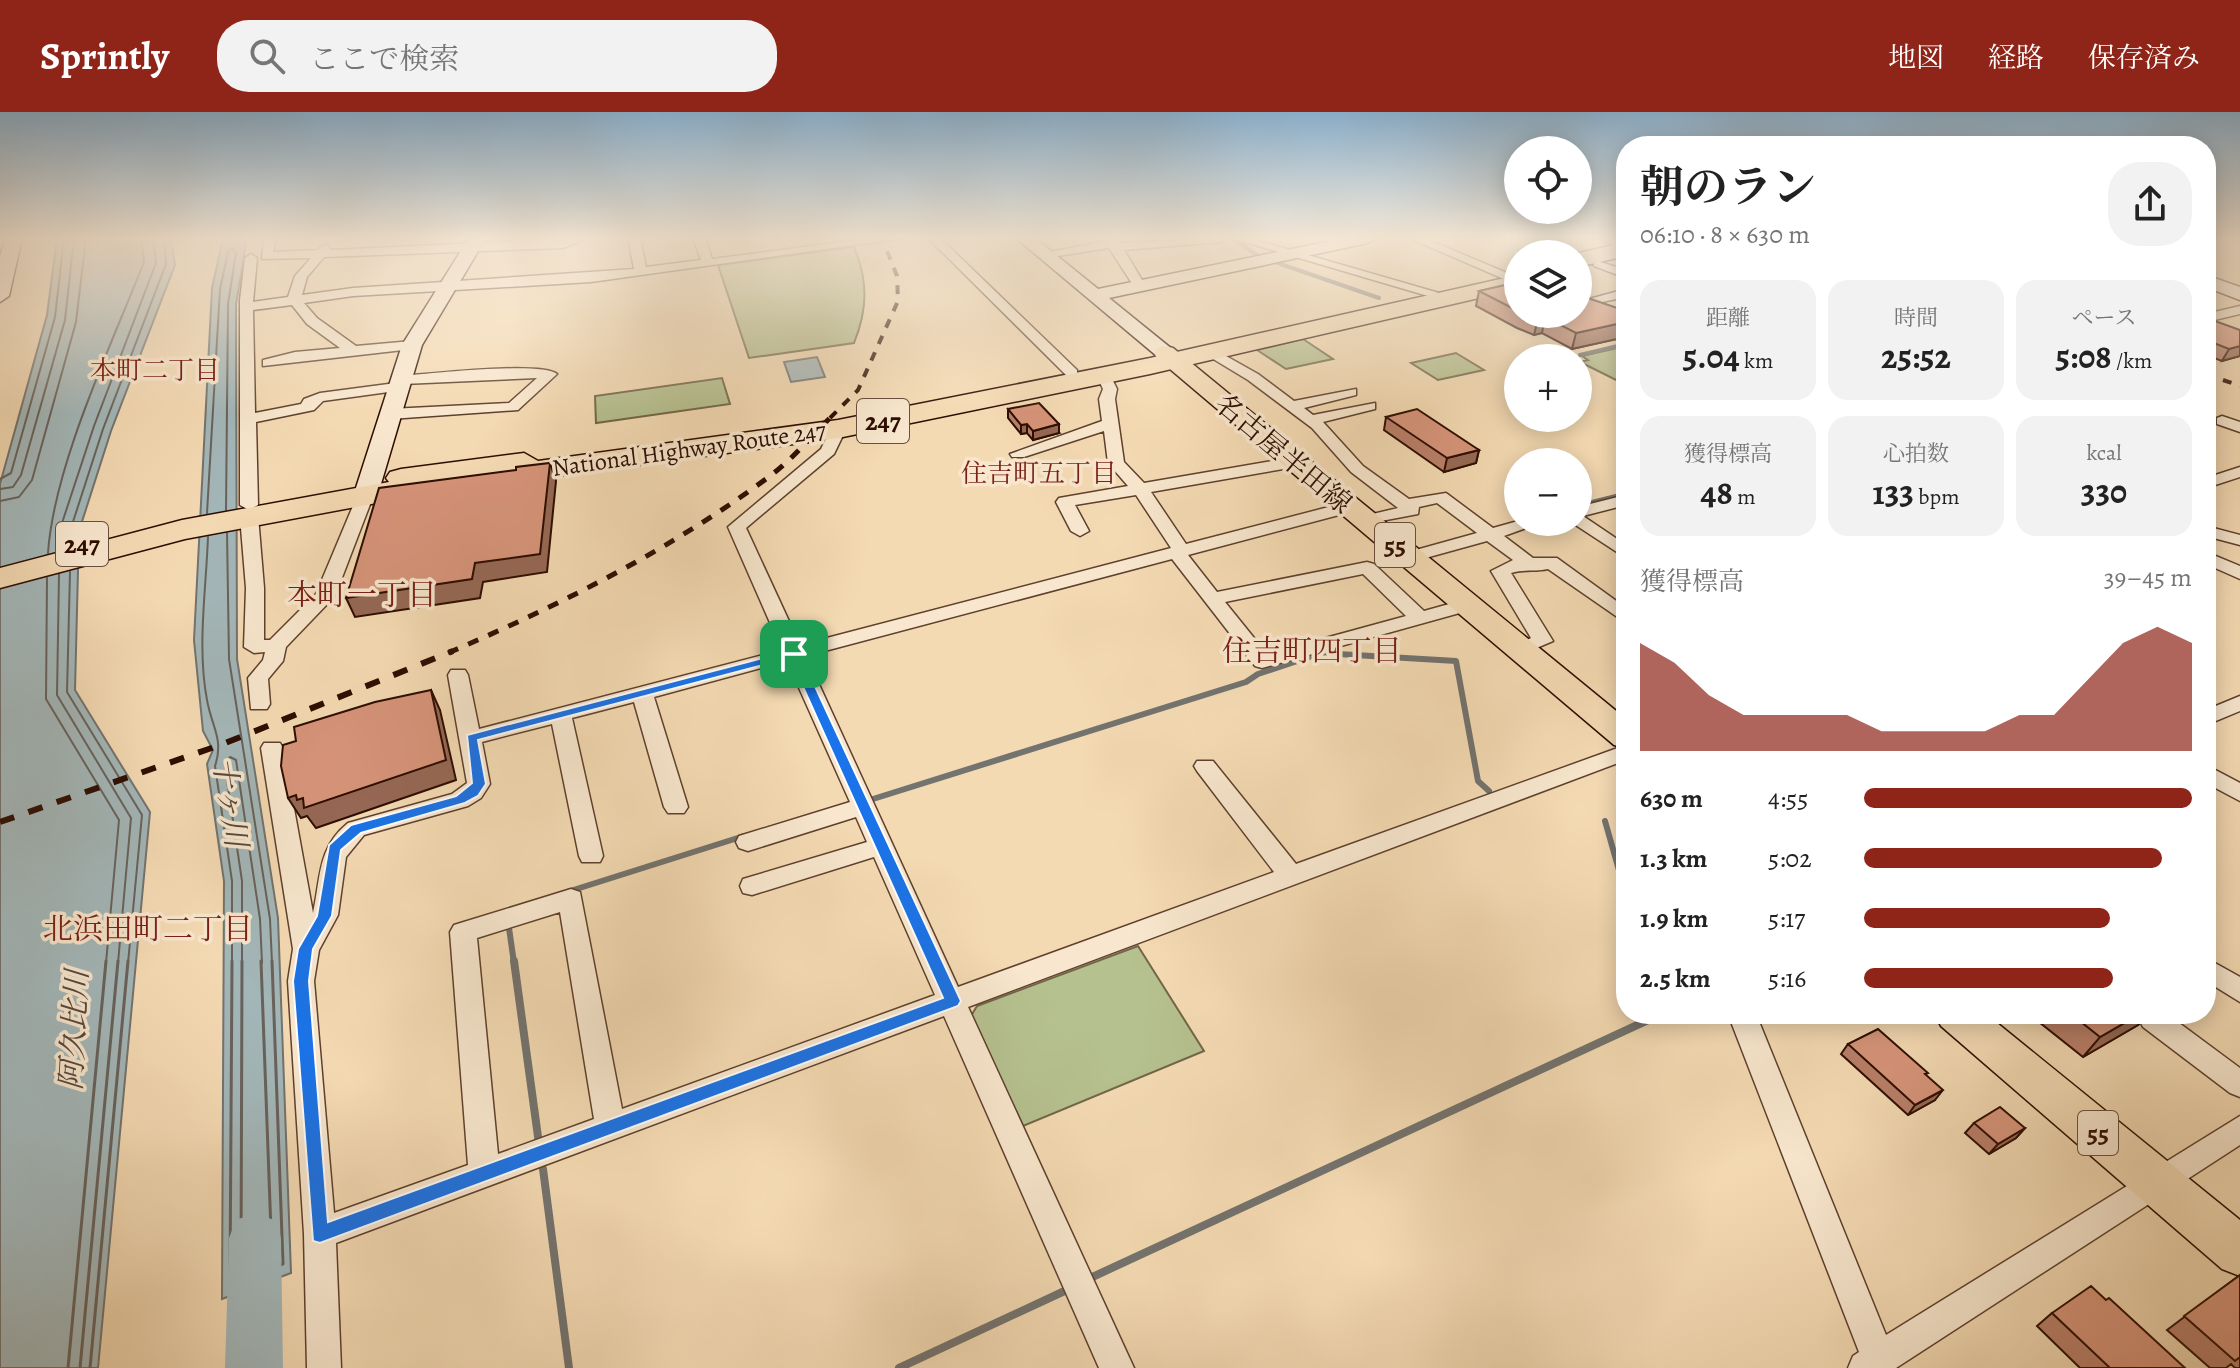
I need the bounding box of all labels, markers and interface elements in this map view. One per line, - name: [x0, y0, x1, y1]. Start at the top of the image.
- search box: [217, 20, 777, 92]
- text: Sprintly: [40, 30, 169, 82]
- icon: search: [245, 34, 289, 78]
- text: ここで検索: [309, 39, 459, 79]
- text: 地図: [1888, 39, 1944, 77]
- text: 経路: [1988, 39, 2044, 77]
- text: 保存済み: [2088, 39, 2200, 77]
- map controls: [1504, 136, 1592, 536]
- button: locate: [1504, 136, 1592, 224]
- text: 朝のラン: [1640, 157, 1816, 217]
- button: share: [2108, 162, 2192, 246]
- text: 06:10 · 8 × 630 m: [1640, 217, 1810, 252]
- button: layers: [1504, 240, 1592, 328]
- text: 距離: [1706, 303, 1750, 333]
- text: 時間: [1894, 303, 1938, 333]
- text: ペース: [2072, 303, 2136, 333]
- text: 5.04: [1683, 333, 1740, 380]
- text: 25:52: [1881, 333, 1951, 380]
- text: 5:08: [2056, 333, 2112, 380]
- button: +: [1504, 344, 1592, 432]
- text: km: [1740, 346, 1773, 376]
- text: /km: [2112, 346, 2152, 376]
- district label: 本町二丁目: [90, 353, 220, 388]
- street label: 名古屋半田線: [1207, 385, 1360, 522]
- road number: 247: [857, 399, 909, 443]
- street label: National Highway Route 247: [550, 414, 829, 484]
- text: kcal: [2086, 438, 2122, 468]
- text: 獲得標高: [1684, 439, 1772, 469]
- text: 心拍数: [1883, 439, 1949, 469]
- button: −: [1504, 448, 1592, 536]
- district label: 住吉町五丁目: [961, 456, 1117, 491]
- text: 330: [2081, 468, 2127, 515]
- text: 48: [1701, 469, 1733, 516]
- text: 133: [1873, 469, 1914, 516]
- text: m: [1733, 482, 1755, 512]
- text: bpm: [1914, 482, 1959, 512]
- road number: 247: [56, 522, 108, 566]
- road number: 55: [1375, 523, 1415, 567]
- text: 39–45 m: [2104, 560, 2192, 595]
- text: 獲得標高: [1640, 564, 1744, 599]
- district label: 本町一丁目: [287, 575, 437, 615]
- pin: [760, 620, 828, 688]
- district label: 住吉町四丁目: [1222, 631, 1402, 671]
- icon: arrive: [772, 632, 816, 676]
- water label: 十ヶ川: [203, 754, 257, 853]
- text: 630 m: [1640, 781, 1703, 816]
- text: 4:55: [1768, 781, 1808, 816]
- text: 1.3 km: [1640, 841, 1707, 876]
- text: 5:02: [1768, 841, 1812, 876]
- text: 1.9 km: [1640, 901, 1708, 936]
- text: 5:17: [1768, 901, 1805, 936]
- district label: 北浜田町二丁目: [43, 909, 253, 949]
- text: 2.5 km: [1640, 961, 1711, 996]
- text: 5:16: [1768, 961, 1806, 996]
- water label: 阿久比川: [51, 966, 97, 1091]
- road number: 55: [2078, 1111, 2118, 1155]

